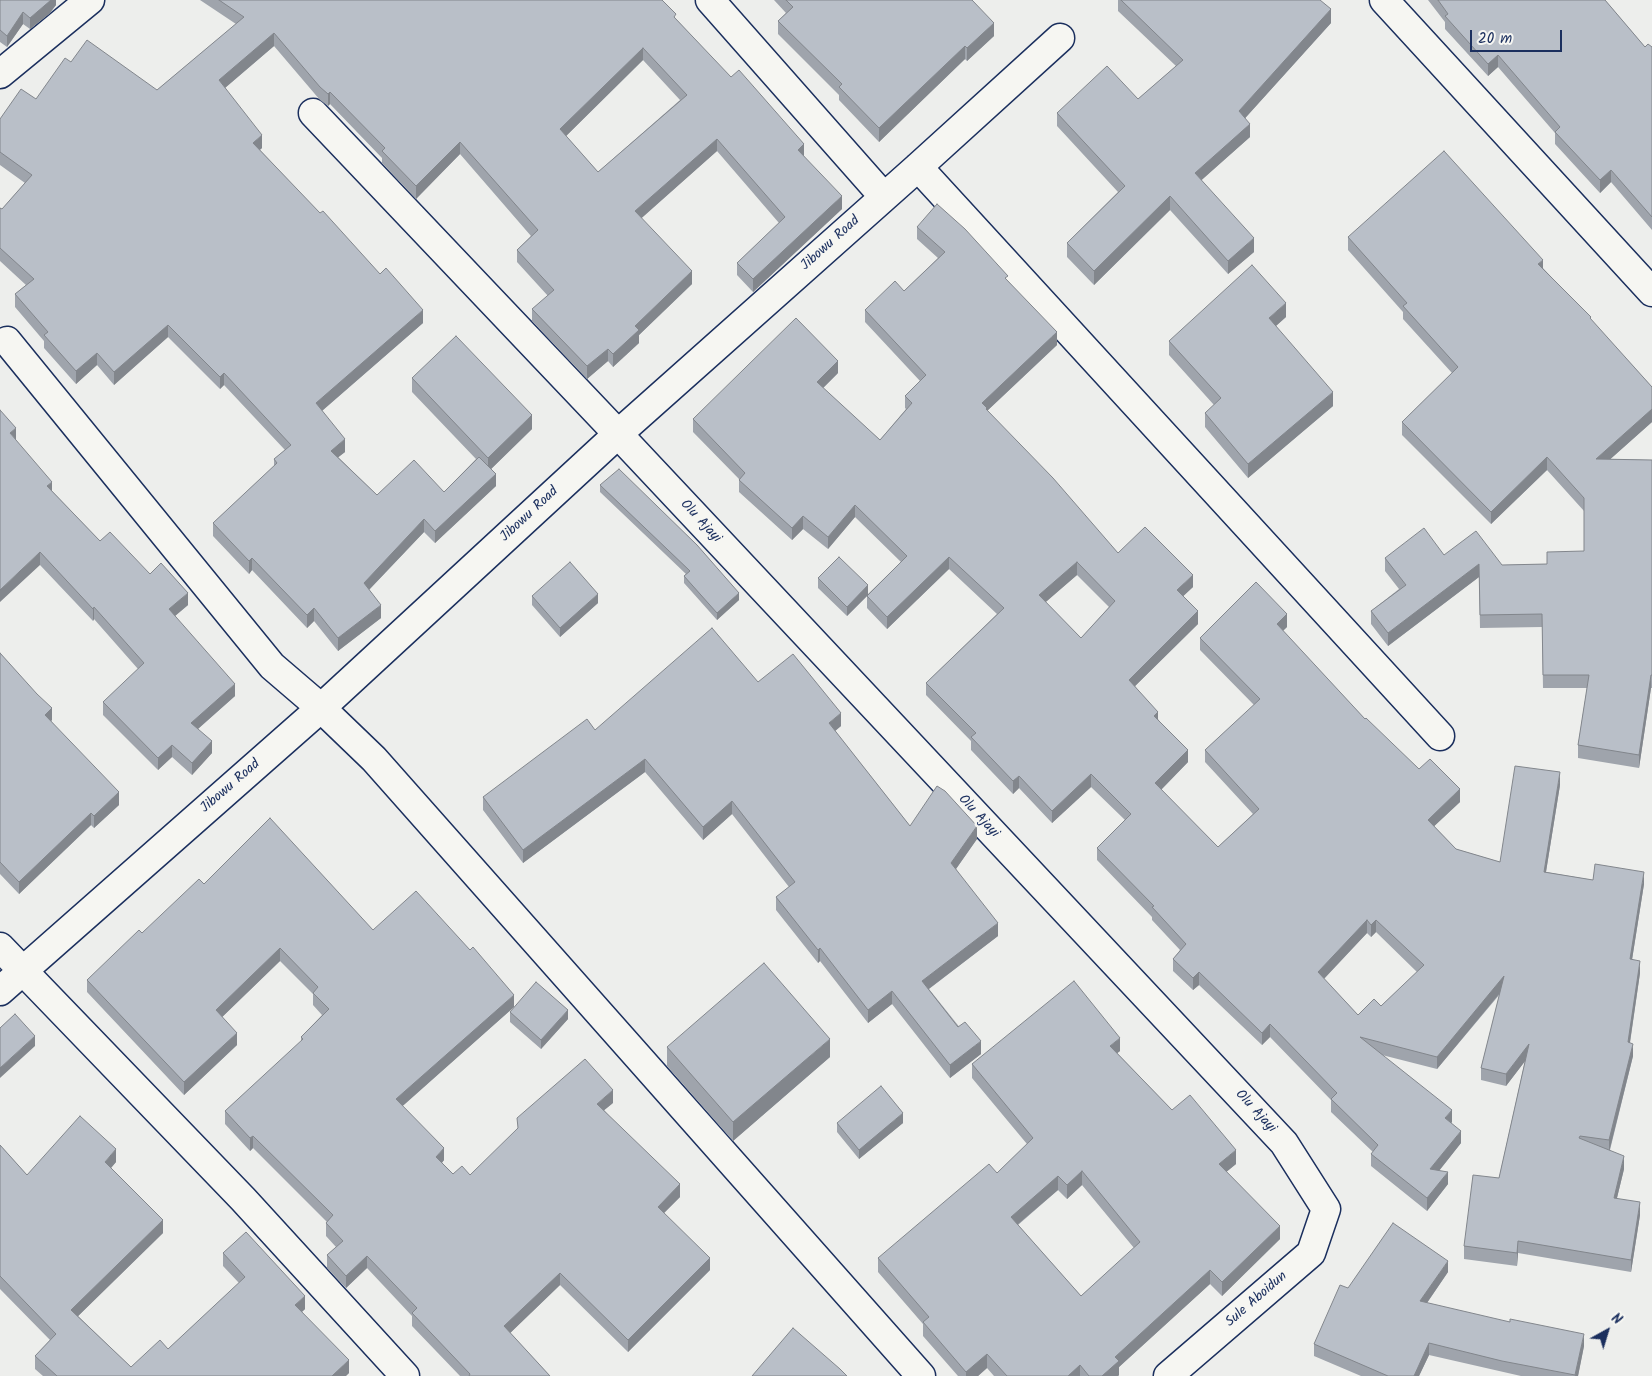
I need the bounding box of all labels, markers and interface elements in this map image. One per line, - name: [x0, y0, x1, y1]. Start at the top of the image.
- scale bar: [1472, 20, 1564, 52]
- text: 20 m: [1478, 27, 1512, 51]
- street label: Jibowu Road: [798, 213, 864, 275]
- street label: Jibowu Road: [497, 484, 563, 546]
- street label: Olu Ajayi: [676, 497, 724, 547]
- street label: Jibowu Road: [198, 757, 264, 817]
- street label: Olu Ajayi: [954, 792, 1002, 842]
- street label: Olu Ajayi: [1231, 1087, 1279, 1137]
- street label: Sule Aboidun: [1223, 1269, 1291, 1331]
- north arrow: [1582, 1306, 1632, 1356]
- text: N: [1606, 1308, 1627, 1331]

